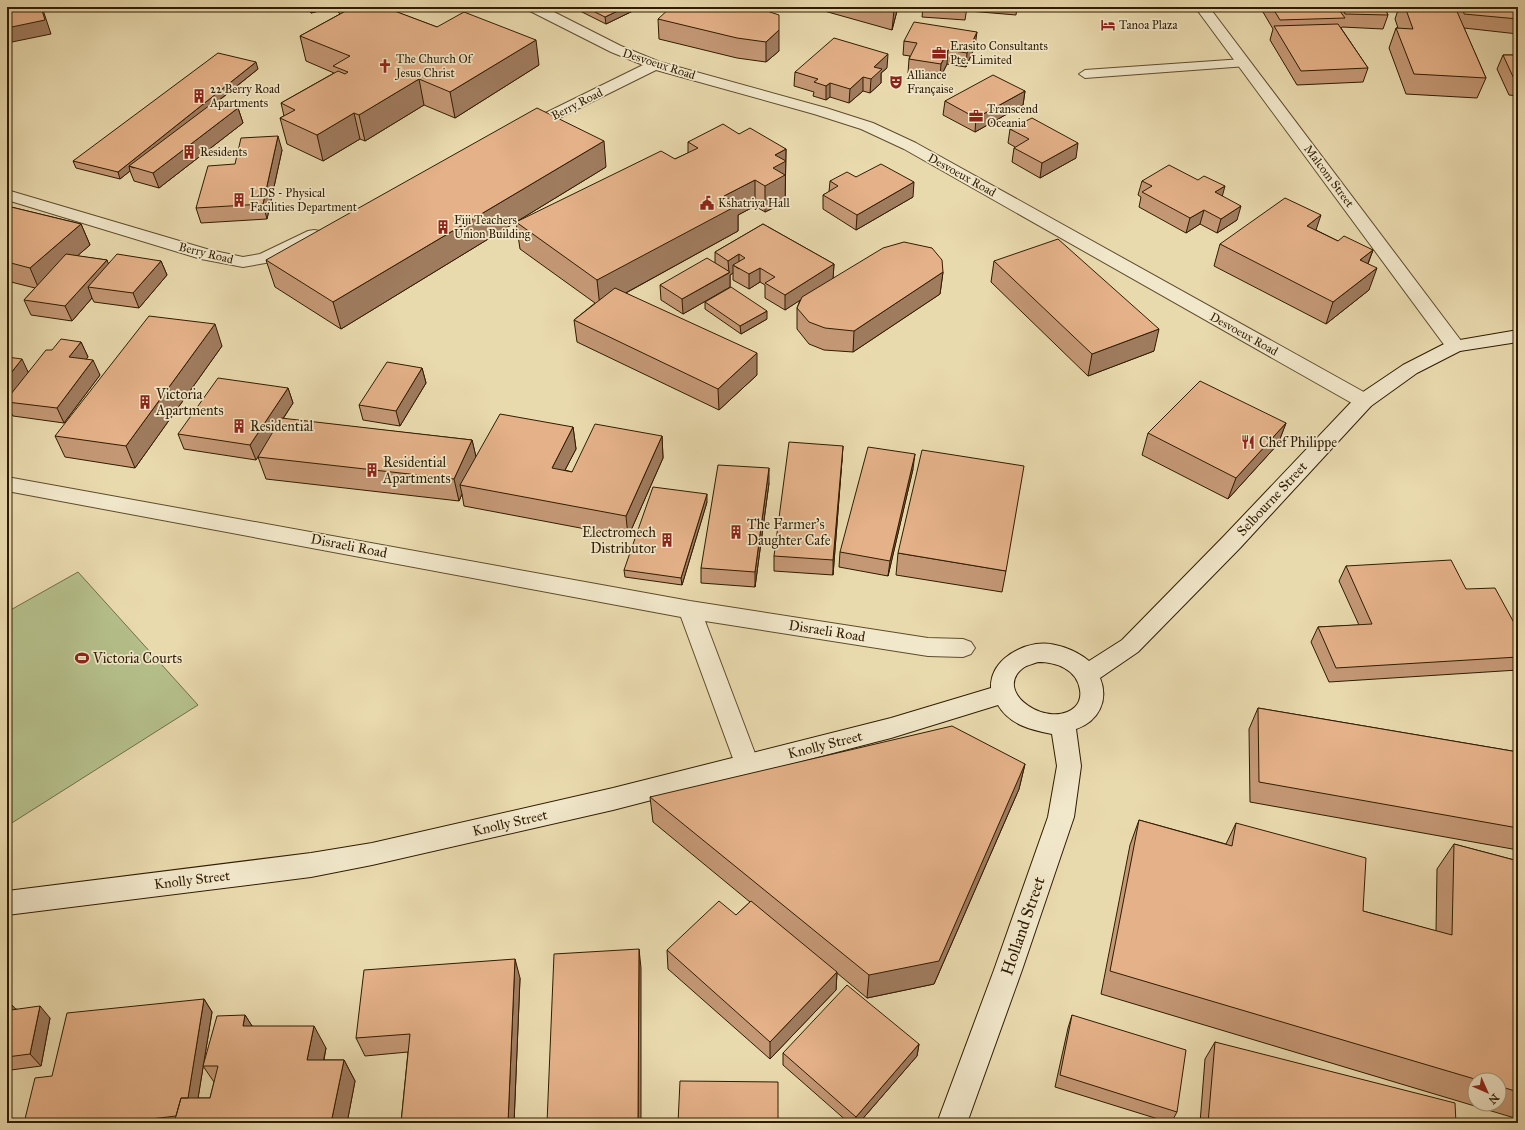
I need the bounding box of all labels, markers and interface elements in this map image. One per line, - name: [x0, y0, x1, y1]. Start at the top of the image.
- hotel icon: Tanoa Plaza: [1100, 17, 1116, 33]
- place label: Tanoa Plaza: [1119, 18, 1179, 32]
- place label: Erasito Consultants Pte. Limited: [950, 39, 1048, 67]
- office icon: Erasito Consultants Pte. Limited: [931, 45, 947, 61]
- street label: Desvoeux Road: [621, 46, 697, 82]
- place label: The Church Of Jesus Christ: [394, 52, 474, 81]
- church icon: The Church Of Jesus Christ: [377, 58, 393, 74]
- place label: Alliance Française: [906, 68, 953, 96]
- theatre icon: Alliance Française: [888, 74, 904, 90]
- place label: 22 Berry Road Apartments: [209, 82, 280, 110]
- street label: Berry Road: [549, 85, 605, 123]
- building icon: 22 Berry Road Apartments: [191, 88, 207, 104]
- place label: Transcend Oceania: [987, 102, 1038, 130]
- office icon: Transcend Oceania: [968, 108, 984, 124]
- street label: Malcom Street: [1301, 142, 1357, 210]
- building icon: Residents: [181, 144, 197, 160]
- place label: Residents: [200, 145, 247, 159]
- street label: Desvoeux Road: [926, 151, 998, 199]
- place label: LDS - Physical Facilities Department: [250, 186, 358, 214]
- building icon: LDS - Physical Facilities Department: [231, 192, 247, 208]
- public building icon: Kshatriya Hall: [699, 195, 715, 211]
- place label: Kshatriya Hall: [718, 196, 790, 210]
- place label: Fiji Teachers Union Building: [454, 213, 531, 242]
- building icon: Fiji Teachers Union Building: [435, 219, 451, 235]
- street label: Berry Road: [177, 239, 235, 267]
- street label: Desvoeux Road: [1208, 310, 1280, 358]
- place label: Victoria Apartments: [155, 386, 224, 419]
- building icon: Victoria Apartments: [137, 394, 153, 410]
- building icon: Residential: [231, 418, 247, 434]
- place label: Residential: [250, 418, 314, 435]
- restaurant icon: Chef Philippe: [1240, 434, 1256, 450]
- place label: Chef Philippe: [1259, 434, 1337, 451]
- place label: Residential Apartments: [382, 454, 451, 487]
- street label: Selbourne Street: [1233, 458, 1311, 540]
- building icon: Residential Apartments: [364, 462, 380, 478]
- place label: The Farmer’s Daughter Cafe: [747, 516, 831, 549]
- place label: Electromech Distributor: [582, 524, 657, 557]
- building icon: The Farmer’s Daughter Cafe: [728, 524, 744, 540]
- street label: Disraeli Road: [309, 530, 389, 562]
- building icon: Electromech Distributor: [659, 532, 675, 548]
- street label: Disraeli Road: [787, 617, 867, 645]
- sports icon: Victoria Courts: [74, 650, 90, 666]
- place label: Victoria Courts: [92, 650, 182, 667]
- street label: Knolly Street: [786, 728, 864, 762]
- street label: Knolly Street: [471, 806, 549, 840]
- street label: Knolly Street: [153, 867, 231, 893]
- street label: Holland Street: [996, 874, 1050, 978]
- north arrow: [1467, 1072, 1507, 1112]
- text: N: [1485, 1091, 1502, 1107]

